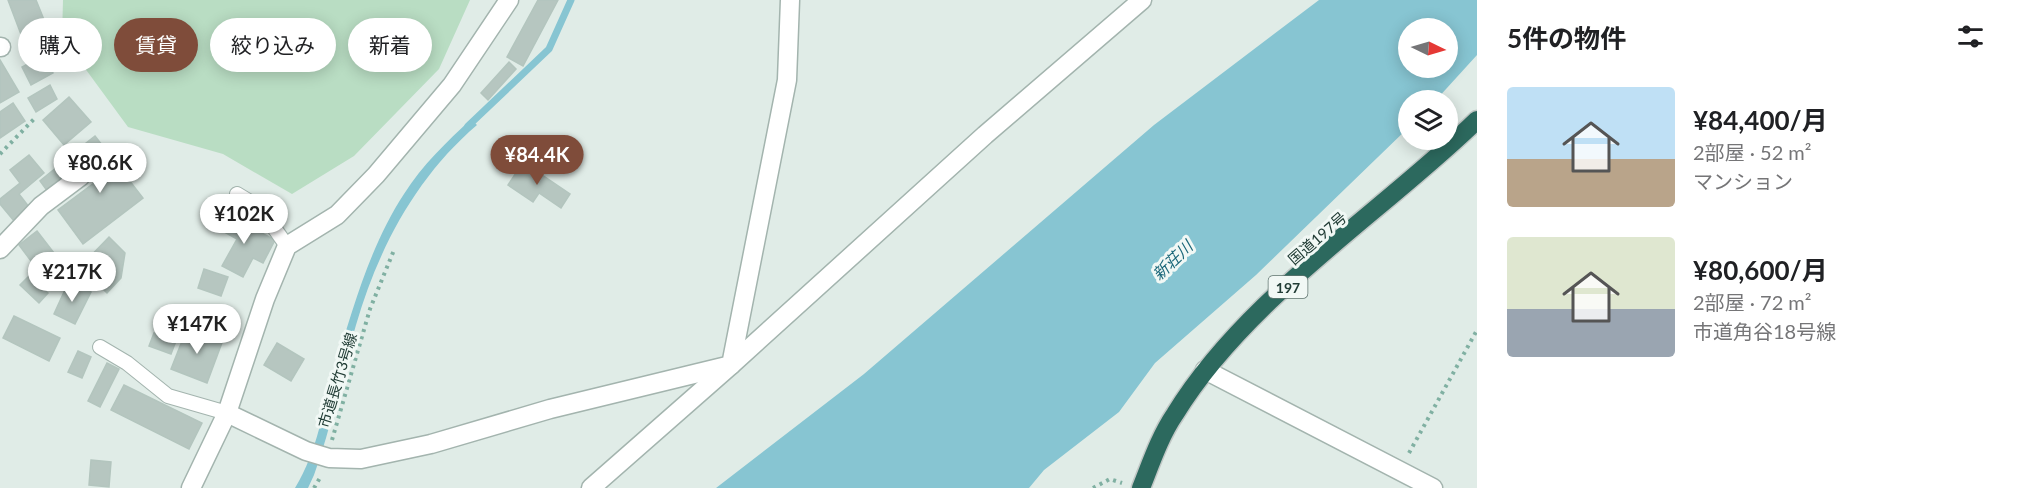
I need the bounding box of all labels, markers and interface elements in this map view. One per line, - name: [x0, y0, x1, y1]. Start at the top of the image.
- chip: 購入: [18, 18, 102, 72]
- chip: 賃貸: [114, 18, 198, 72]
- chip: 絞り込み: [210, 18, 336, 72]
- chip: 新着: [348, 18, 432, 72]
- north arrow: [1398, 18, 1458, 78]
- map controls: [1398, 18, 1458, 150]
- icon: filters: [1954, 20, 1987, 53]
- text: 5件の物件: [1507, 22, 1626, 54]
- button: layers: [1398, 90, 1458, 150]
- text: ¥84,400/月: [1693, 104, 1828, 136]
- icon: home: [1555, 111, 1627, 183]
- pin: ¥84.4K: [488, 135, 586, 186]
- text: 2部屋 · 52 m²: [1693, 140, 1812, 164]
- text: ¥84.4K: [505, 142, 569, 166]
- pin: ¥80.6K: [51, 143, 149, 194]
- text: ¥80.6K: [68, 150, 132, 174]
- text: マンション: [1693, 169, 1793, 193]
- pin: ¥102K: [202, 194, 286, 245]
- text: ¥102K: [214, 201, 274, 225]
- street label: 国道197号: [1284, 208, 1350, 268]
- water label: 新荘川: [1148, 235, 1197, 284]
- pin: ¥217K: [30, 252, 114, 303]
- text: ¥80,600/月: [1693, 254, 1828, 286]
- text: ¥217K: [42, 259, 102, 283]
- icon: home: [1555, 261, 1627, 333]
- road number: 197: [1268, 276, 1308, 298]
- text: 2部屋 · 72 m²: [1693, 290, 1812, 314]
- pin: ¥147K: [155, 304, 239, 355]
- text: ¥147K: [167, 311, 227, 335]
- text: 市道角谷18号線: [1693, 319, 1836, 343]
- street label: 市道長竹3号線: [314, 330, 360, 430]

